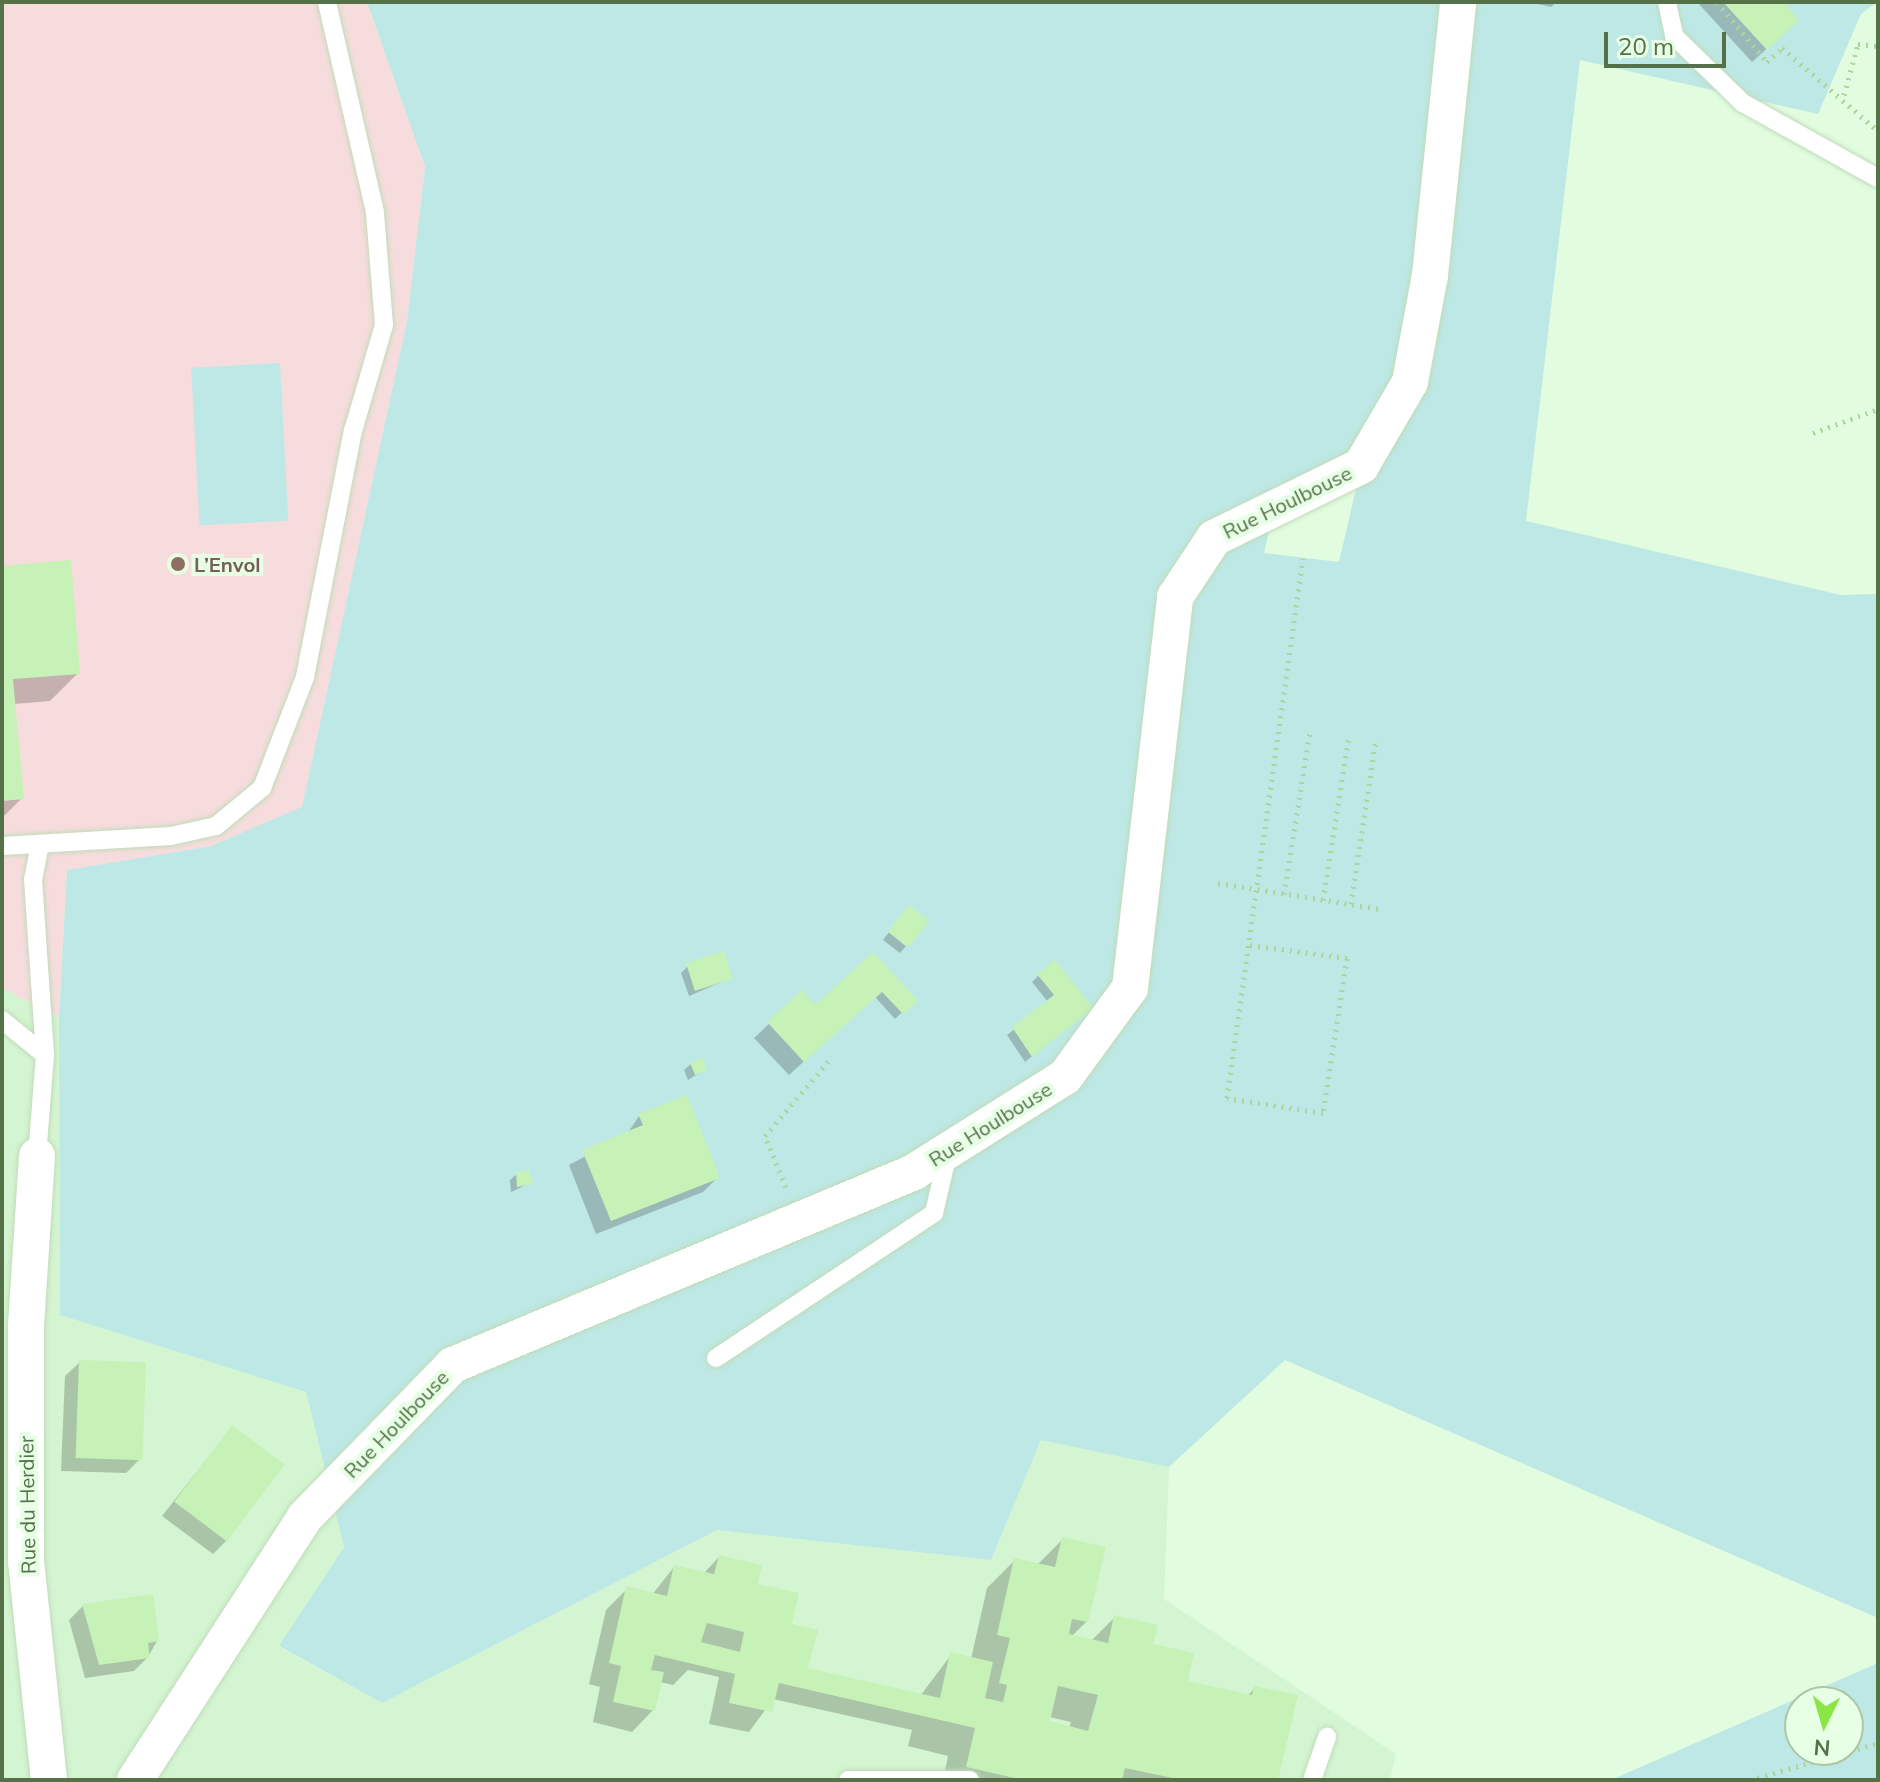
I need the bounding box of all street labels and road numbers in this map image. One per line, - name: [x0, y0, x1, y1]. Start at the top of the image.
- street label: Rue Houlbouse: [1219, 460, 1355, 544]
- street label: Rue Houlbouse: [924, 1077, 1056, 1171]
- street label: Rue Houlbouse: [339, 1365, 453, 1483]
- street label: Rue du Herdier: [14, 1436, 40, 1574]

